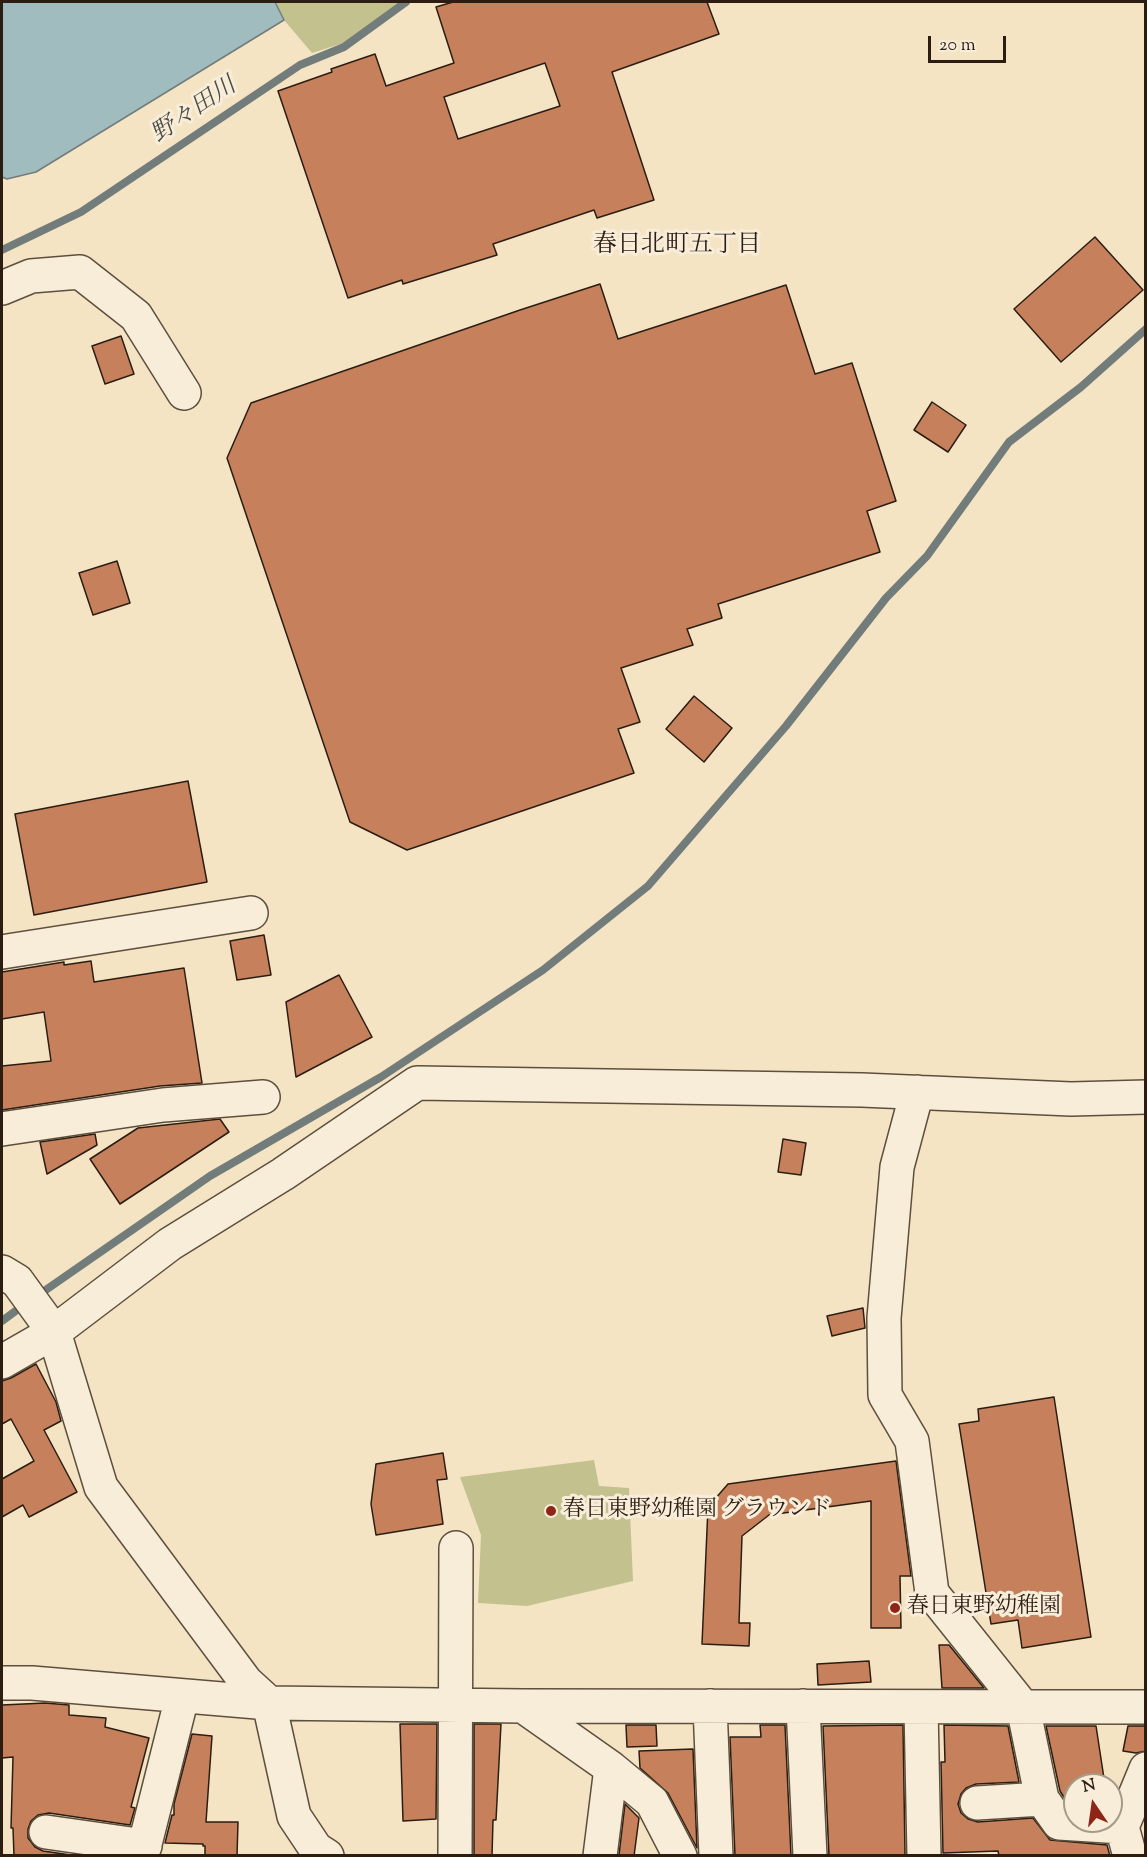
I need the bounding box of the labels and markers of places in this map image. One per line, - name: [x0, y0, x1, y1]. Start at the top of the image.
- place label: 春日東野幼稚園 グラウンド: [563, 1498, 832, 1524]
- marker: 春日東野幼稚園 グラウンド: [544, 1504, 558, 1518]
- place label: 春日東野幼稚園: [907, 1595, 1061, 1621]
- marker: 春日東野幼稚園: [888, 1601, 902, 1615]

